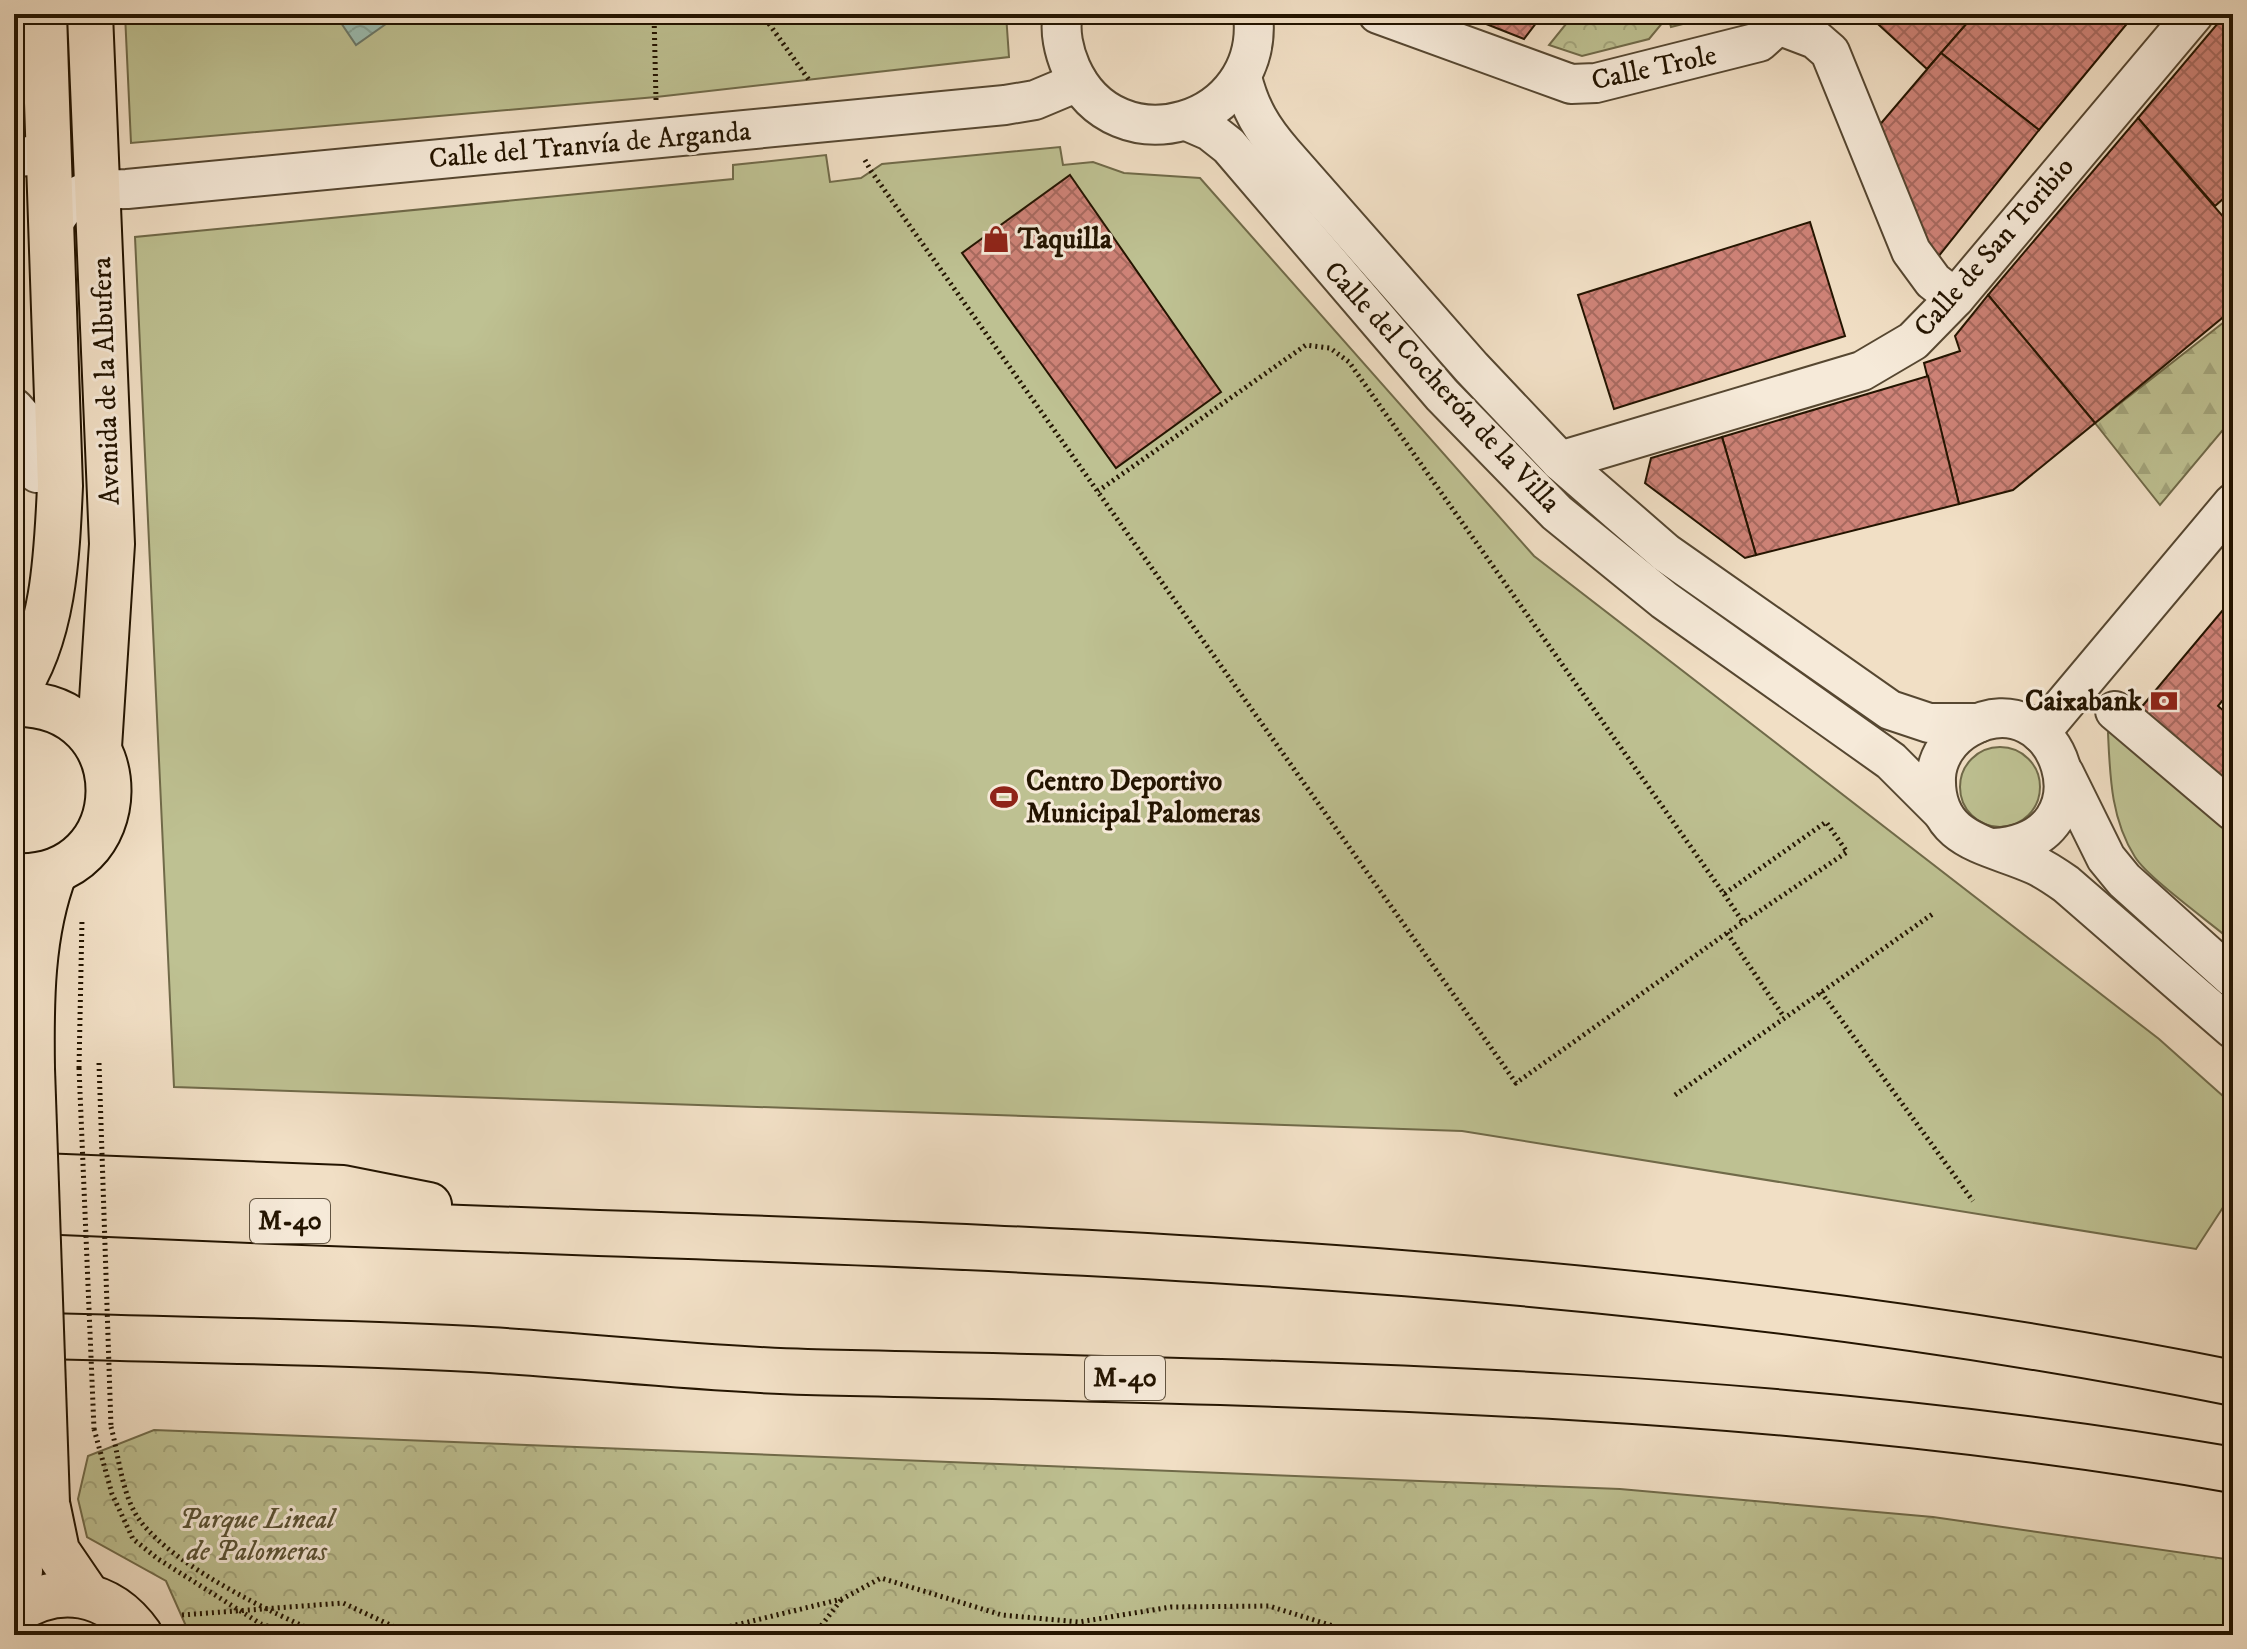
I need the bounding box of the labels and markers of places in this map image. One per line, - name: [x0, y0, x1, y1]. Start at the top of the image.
- place label: Taquilla: [1017, 222, 1113, 258]
- shop icon: Taquilla: [981, 224, 1011, 254]
- place label: Caixabank: [2025, 684, 2143, 719]
- bank icon: Caixabank: [2149, 686, 2179, 716]
- place label: Centro Deportivo Municipal Palomeras: [1026, 764, 1261, 831]
- sports icon: Centro Deportivo Municipal Palomeras: [989, 782, 1019, 812]

